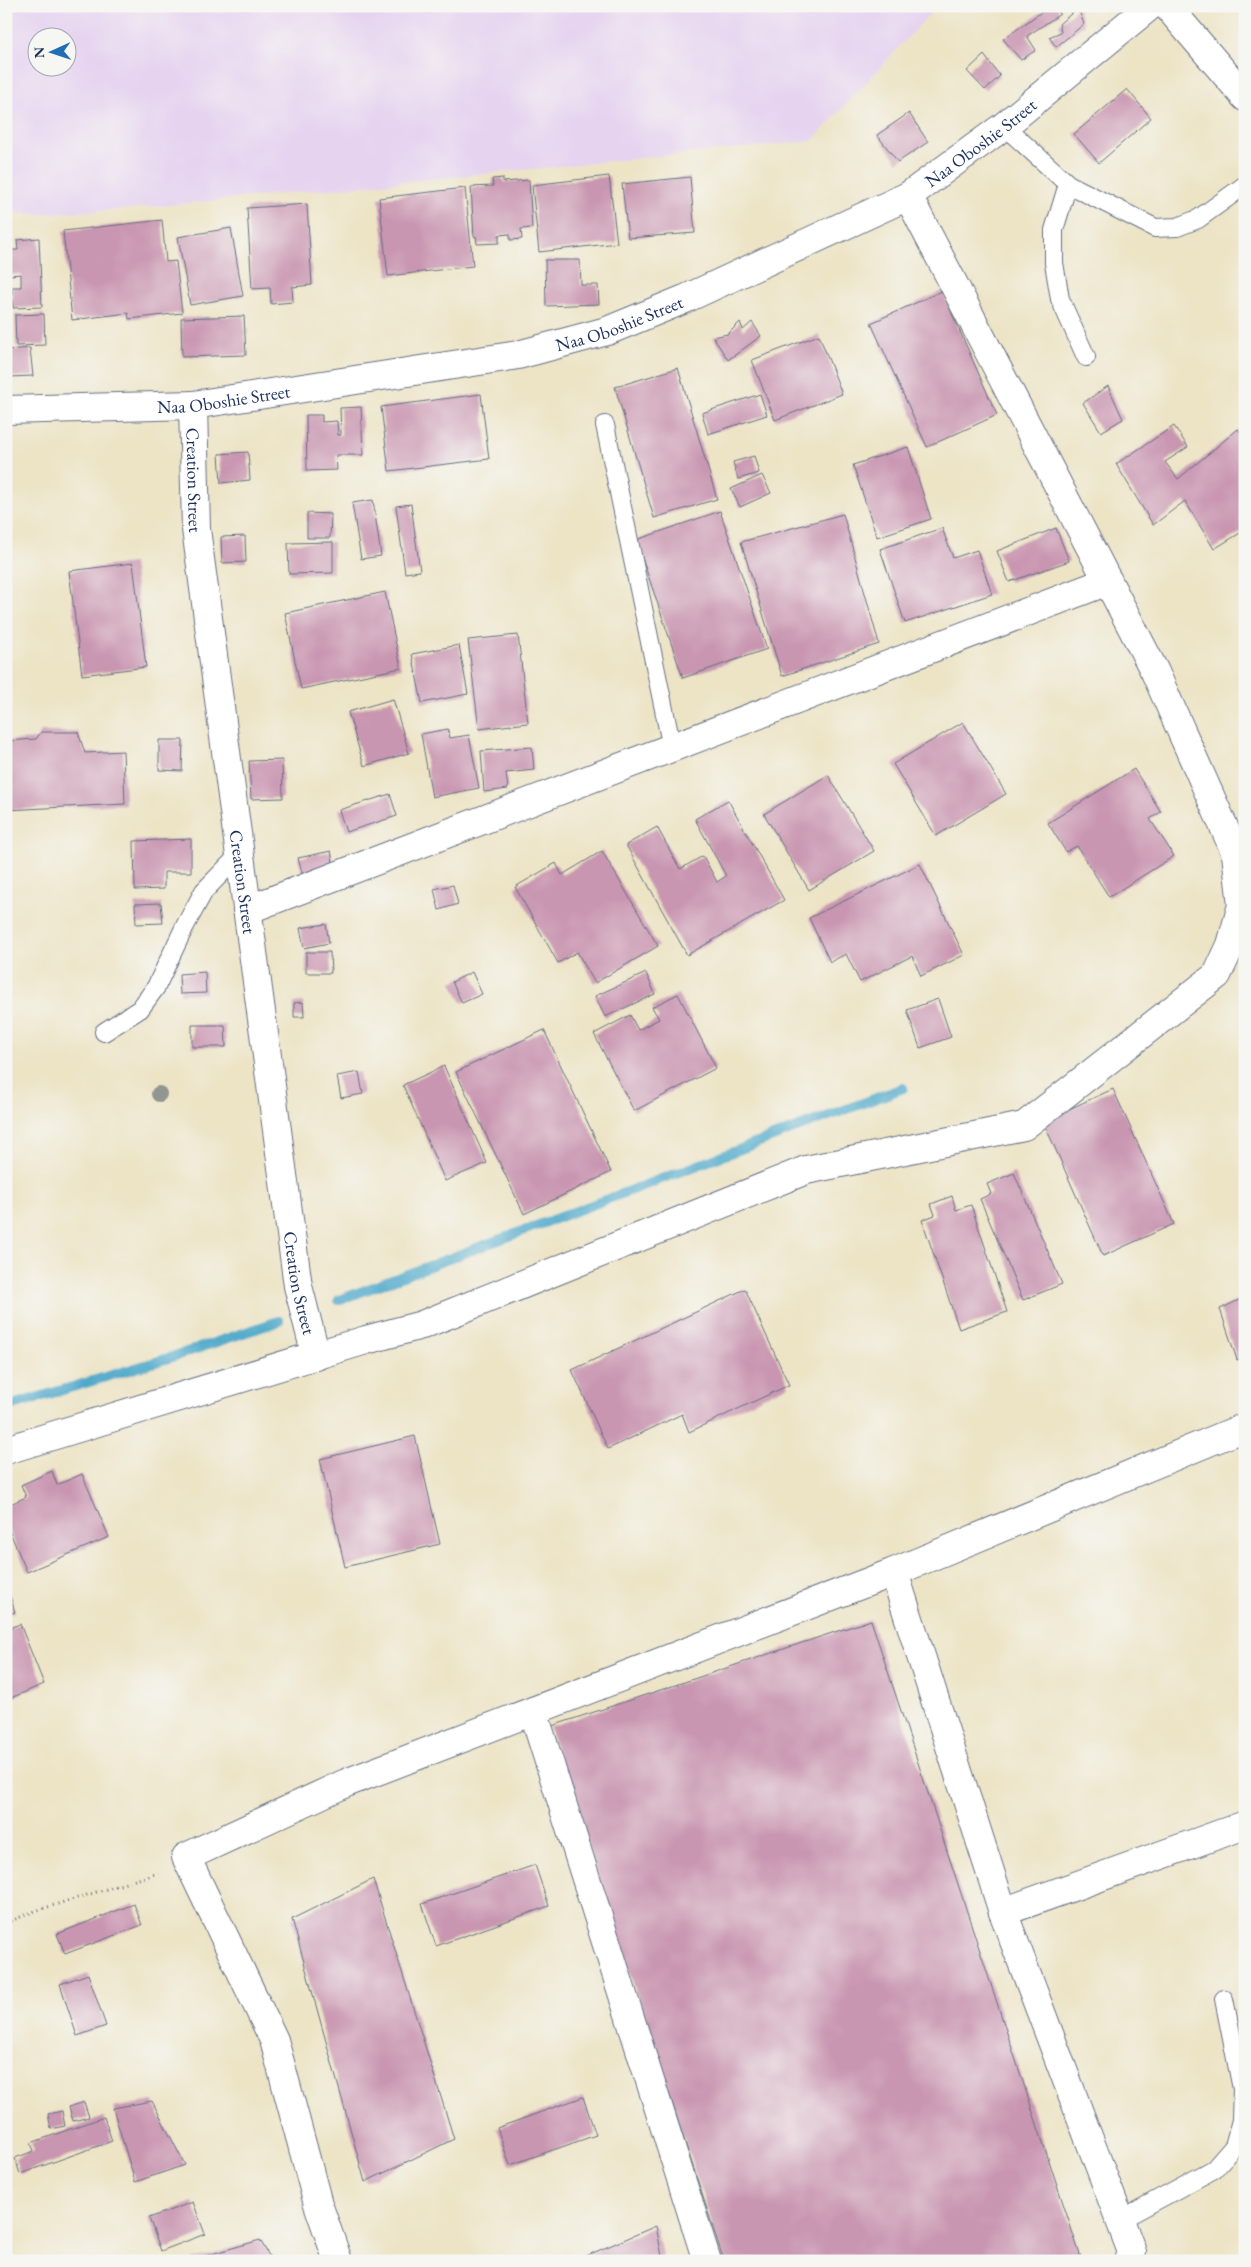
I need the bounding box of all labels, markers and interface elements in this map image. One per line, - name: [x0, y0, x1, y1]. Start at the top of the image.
- north arrow: [28, 28, 78, 78]
- text: N: [30, 46, 48, 59]
- street label: Naa Oboshie Street: [920, 93, 1041, 192]
- street label: Naa Oboshie Street: [553, 290, 687, 356]
- street label: Naa Oboshie Street: [157, 379, 292, 417]
- street label: Creation Street: [182, 427, 208, 534]
- street label: Creation Street: [225, 828, 262, 936]
- street label: Creation Street: [279, 1230, 322, 1337]

